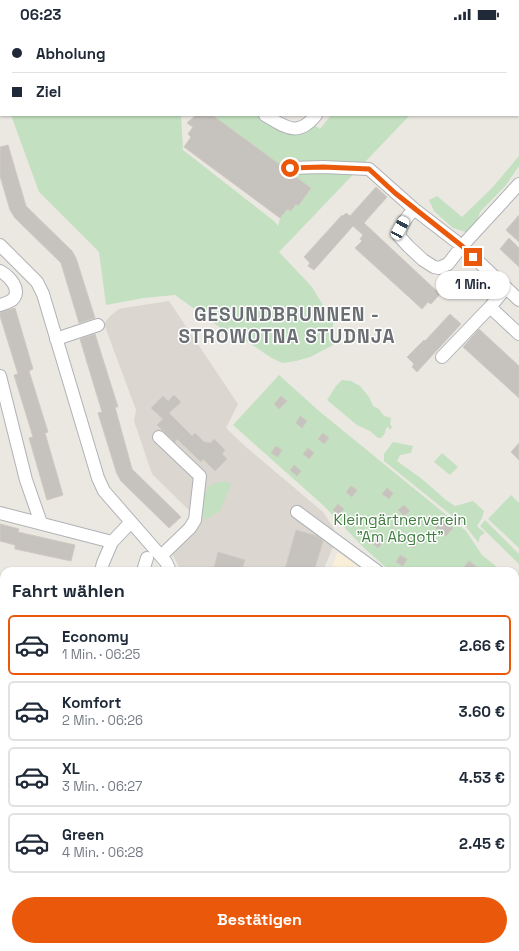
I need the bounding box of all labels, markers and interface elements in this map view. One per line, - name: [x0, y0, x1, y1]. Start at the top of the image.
- text: 06:23: [20, 5, 62, 24]
- text: Abholung: [36, 44, 106, 63]
- text: Ziel: [36, 82, 61, 101]
- route start: [281, 159, 299, 177]
- car: [389, 215, 411, 241]
- route end: [464, 248, 482, 266]
- callout: 1 Min.: [436, 271, 510, 299]
- text: 1 Min.: [455, 276, 491, 293]
- district label: GESUNDBRUNNEN - STROWOTNA STUDNJA: [178, 302, 396, 349]
- park label: Kleingärtnerverein "Am Abgott": [334, 510, 466, 546]
- text: Fahrt wählen: [12, 579, 125, 602]
- icon: car: [14, 627, 50, 663]
- text: Economy: [62, 627, 129, 646]
- text: 2.66 €: [459, 636, 505, 655]
- text: 1 Min. · 06:25: [62, 646, 140, 663]
- icon: car: [14, 693, 50, 729]
- text: Komfort: [62, 693, 121, 712]
- text: 3.60 €: [459, 702, 505, 721]
- text: 2 Min. · 06:26: [62, 712, 143, 729]
- icon: car: [14, 759, 50, 795]
- text: XL: [62, 759, 80, 778]
- text: 4.53 €: [459, 768, 505, 787]
- text: 3 Min. · 06:27: [62, 778, 142, 795]
- icon: car: [14, 825, 50, 861]
- text: Green: [62, 825, 104, 844]
- text: 2.45 €: [459, 834, 505, 853]
- text: 4 Min. · 06:28: [62, 844, 143, 861]
- button: Bestätigen: [12, 897, 507, 943]

